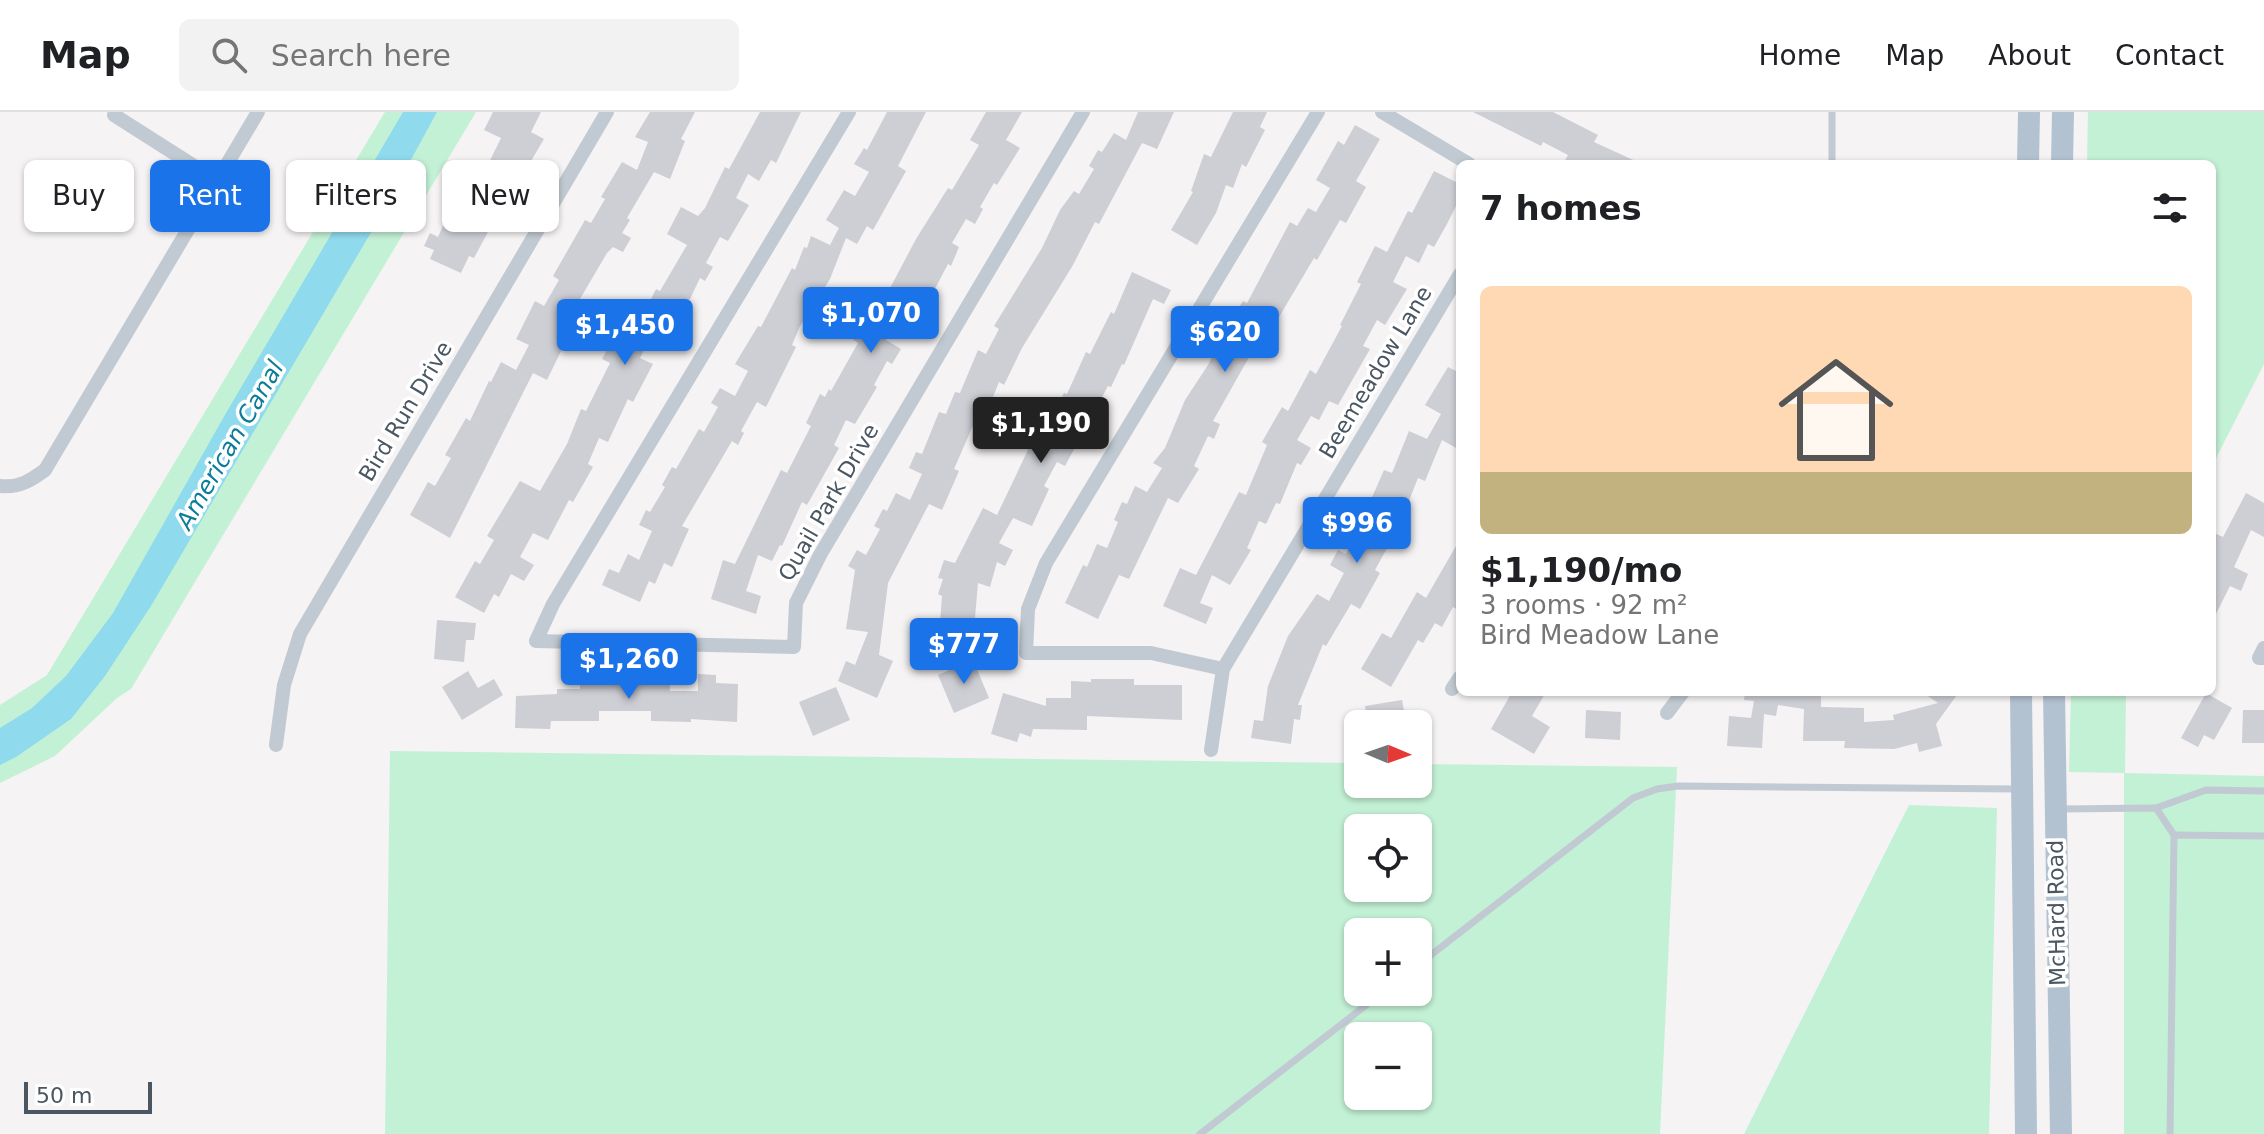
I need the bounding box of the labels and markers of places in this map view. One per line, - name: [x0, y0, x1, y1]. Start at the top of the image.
- pin: $1,070: [806, 287, 936, 355]
- pin: $1,450: [560, 299, 690, 367]
- pin: $620: [1178, 306, 1272, 374]
- pin: $1,190: [976, 397, 1106, 465]
- pin: $996: [1310, 497, 1404, 565]
- pin: $777: [917, 618, 1011, 686]
- pin: $1,260: [564, 633, 694, 701]

